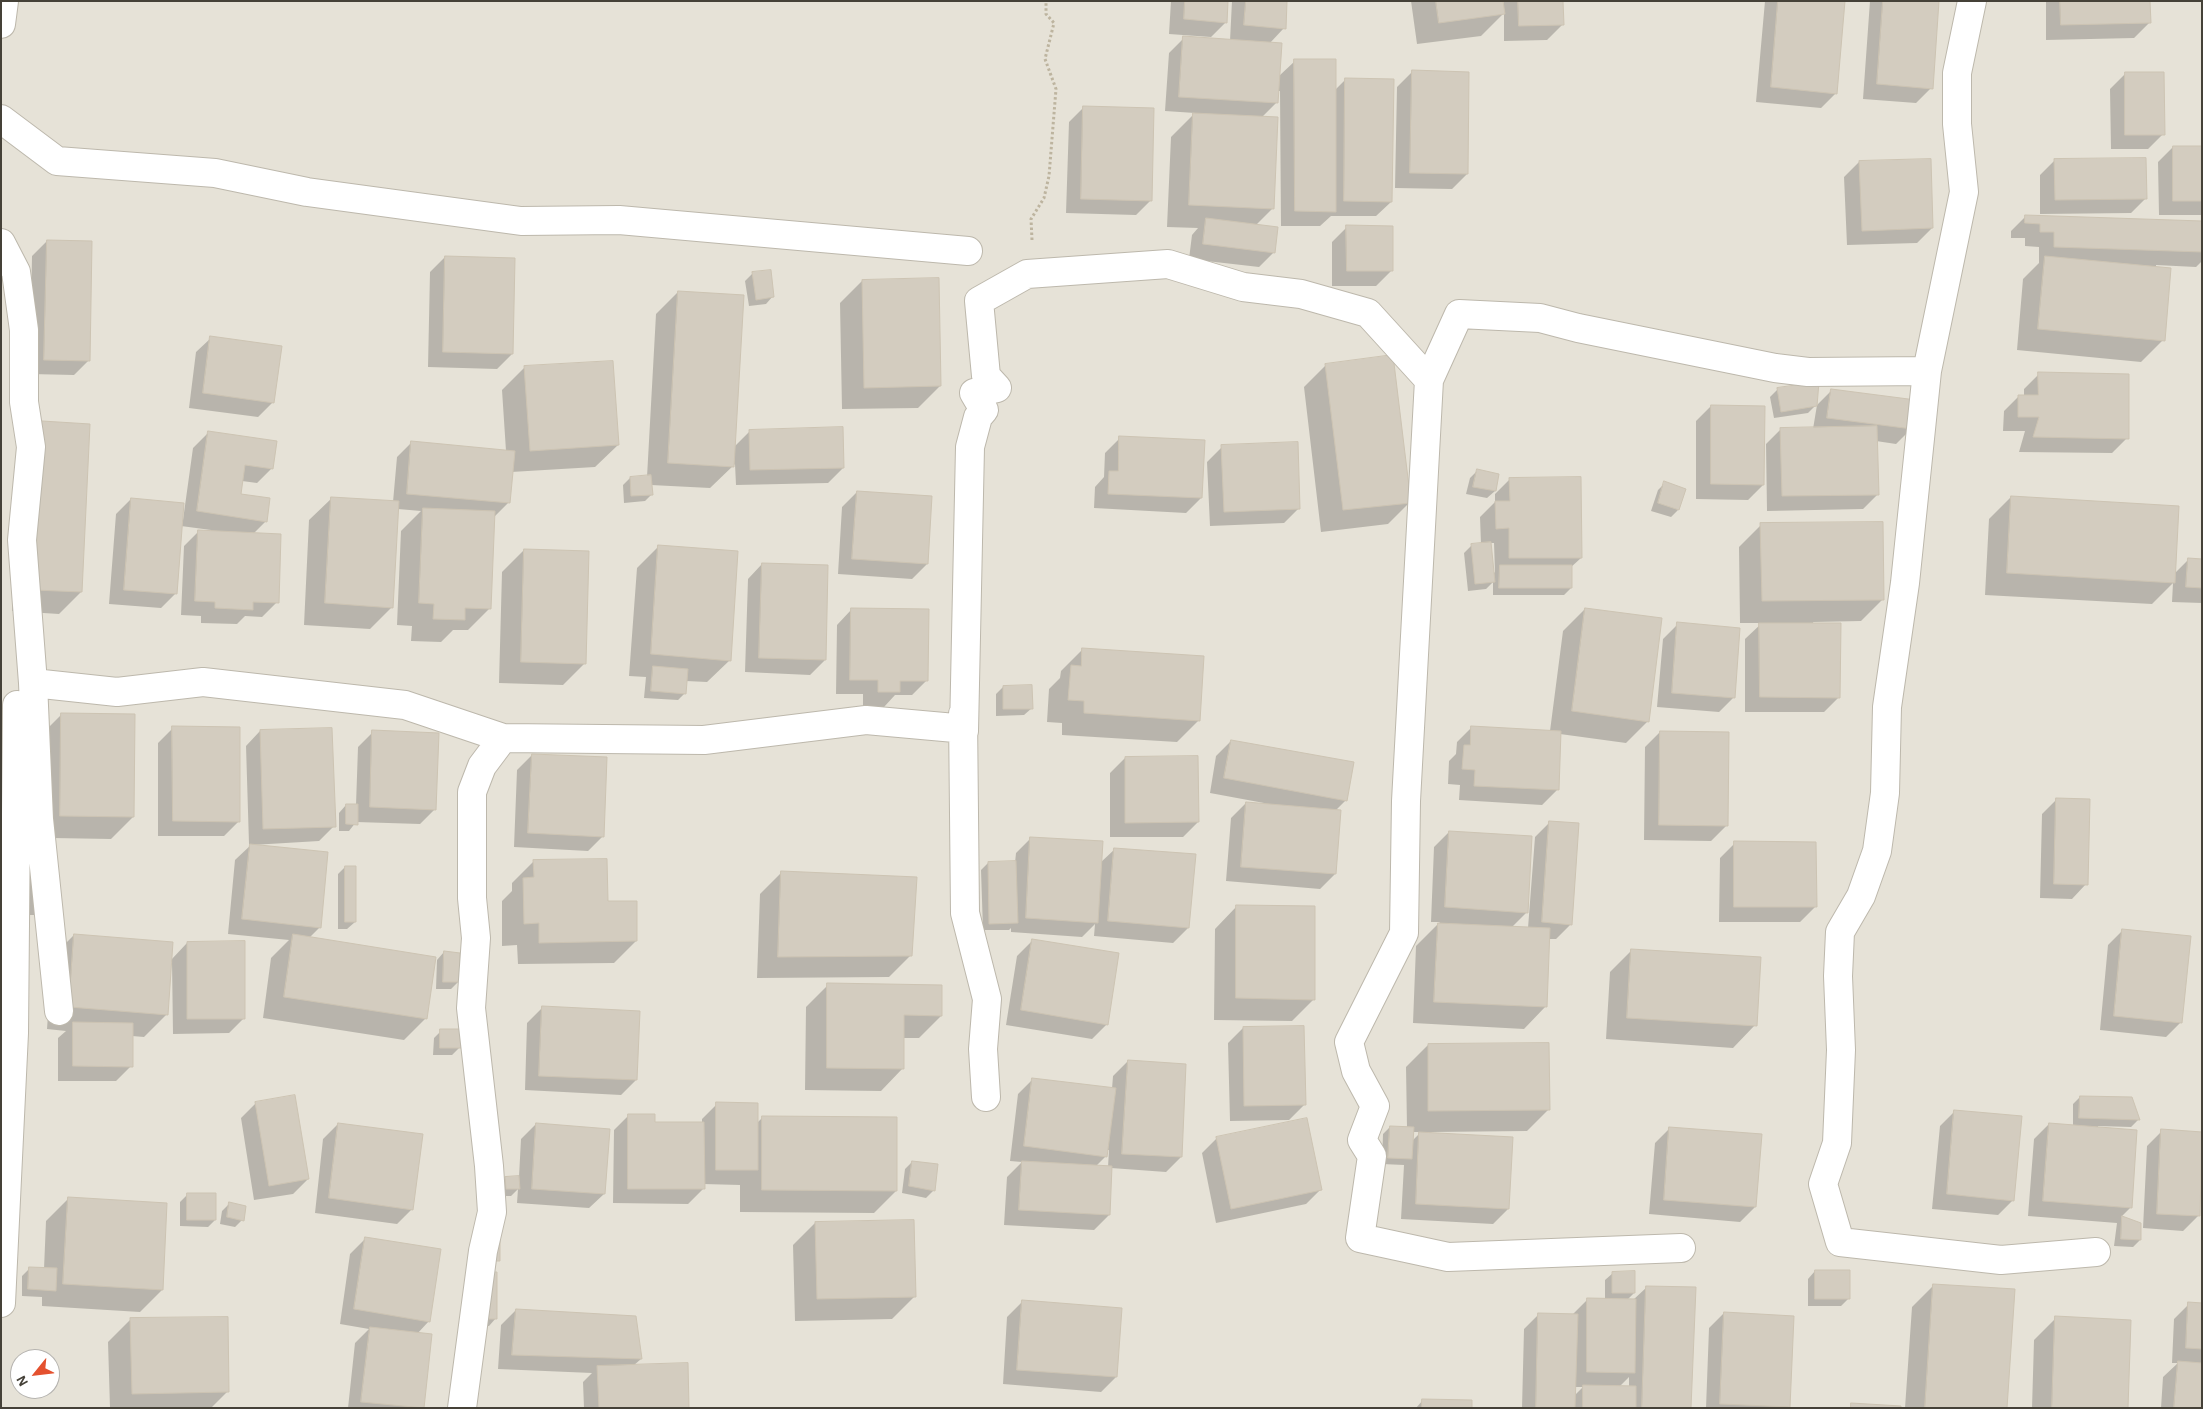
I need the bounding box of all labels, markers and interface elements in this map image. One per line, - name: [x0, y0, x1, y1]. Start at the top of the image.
- north arrow: [10, 1349, 60, 1399]
- text: N: [14, 1373, 31, 1388]

